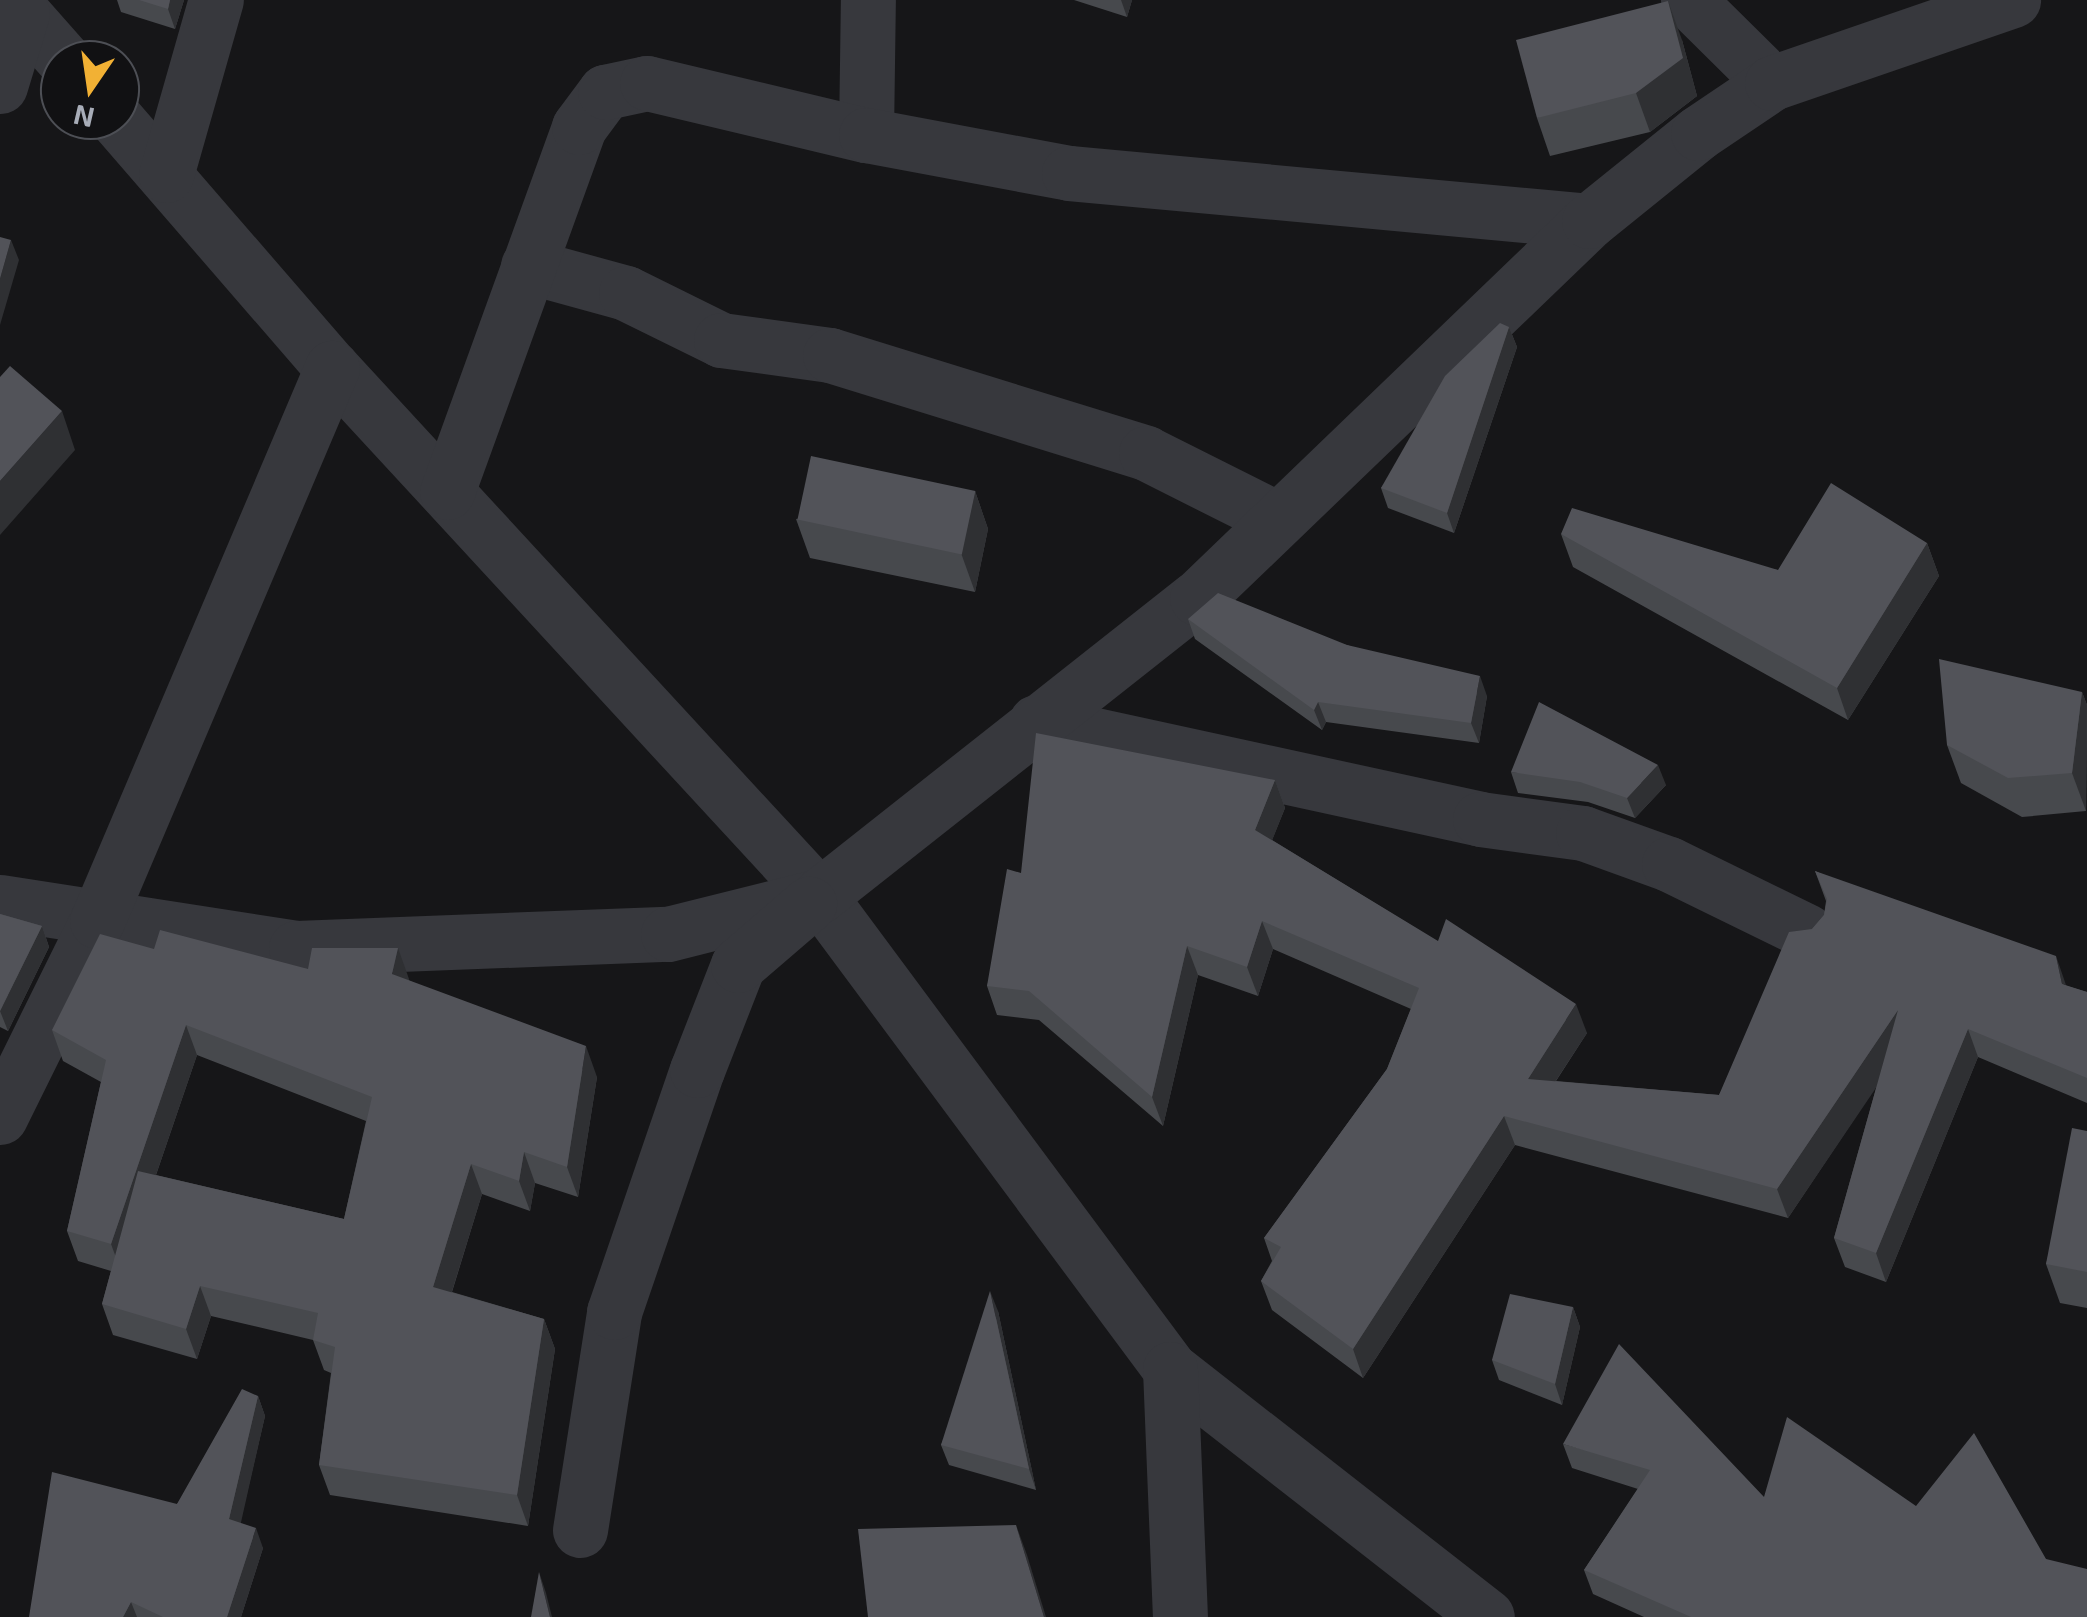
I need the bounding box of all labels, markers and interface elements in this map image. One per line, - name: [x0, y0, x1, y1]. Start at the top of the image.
- north arrow: [40, 40, 140, 140]
- text: N: [70, 98, 97, 136]

